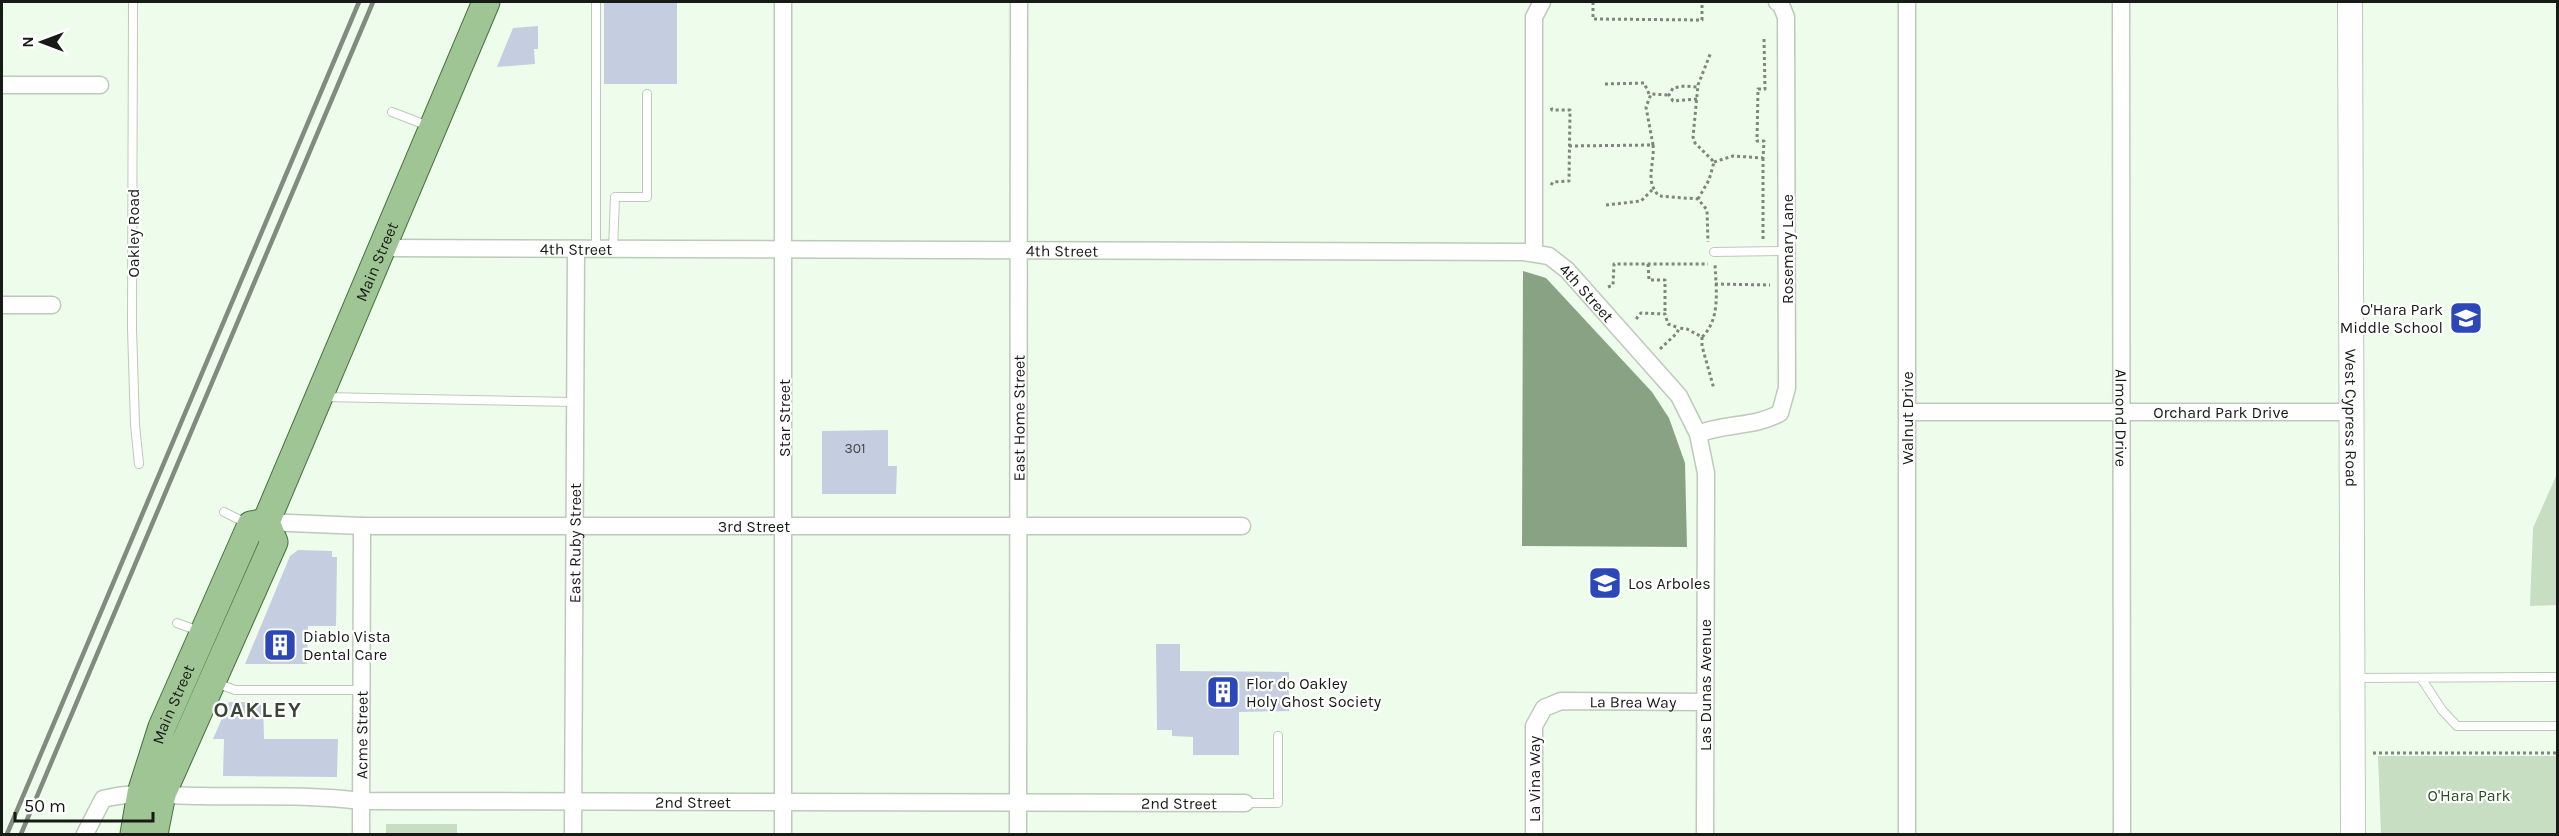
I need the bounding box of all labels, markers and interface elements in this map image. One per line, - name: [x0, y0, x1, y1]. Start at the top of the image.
- north arrow: [12, 12, 72, 72]
- text: N: [18, 36, 37, 48]
- street label: Oakley Road: [124, 189, 143, 277]
- street label: Rosemary Lane: [1778, 194, 1797, 304]
- street label: Main Street: [351, 219, 402, 304]
- street label: 4th Street: [540, 240, 612, 259]
- street label: 4th Street: [1026, 241, 1098, 261]
- street label: 4th Street: [1556, 259, 1618, 326]
- place label: O'Hara Park Middle School: [2340, 300, 2443, 337]
- school or university icon: O'Hara Park Middle School: [2448, 300, 2484, 336]
- street label: West Cypress Road: [2341, 349, 2361, 487]
- street label: East Home Street: [1009, 355, 1029, 481]
- street label: Almond Drive: [2111, 369, 2131, 467]
- street label: Walnut Drive: [1898, 371, 1917, 465]
- street label: Star Street: [775, 379, 794, 457]
- street label: Orchard Park Drive: [2153, 403, 2289, 422]
- house number: 301: [844, 440, 866, 457]
- street label: East Ruby Street: [565, 483, 585, 603]
- street label: 3rd Street: [718, 517, 790, 536]
- school or university icon: Los Arboles: [1587, 565, 1623, 601]
- place label: Los Arboles: [1628, 574, 1711, 593]
- street label: Las Dunas Avenue: [1696, 619, 1715, 751]
- building icon: Diablo Vista Dental Care: [262, 627, 298, 663]
- place label: Diablo Vista Dental Care: [303, 627, 391, 664]
- street label: Main Street: [148, 662, 198, 746]
- building icon: Flor do Oakley Holy Ghost Society: [1205, 674, 1241, 710]
- place label: Flor do Oakley Holy Ghost Society: [1246, 674, 1382, 711]
- street label: Acme Street: [352, 691, 371, 779]
- street label: La Brea Way: [1590, 692, 1677, 712]
- district label: OAKLEY: [214, 697, 302, 723]
- street label: La Vina Way: [1525, 735, 1544, 822]
- scale bar: [15, 785, 153, 823]
- park label: O'Hara Park: [2428, 786, 2510, 805]
- street label: 2nd Street: [655, 793, 731, 812]
- street label: 2nd Street: [1141, 794, 1217, 813]
- text: 50 m: [24, 795, 66, 817]

